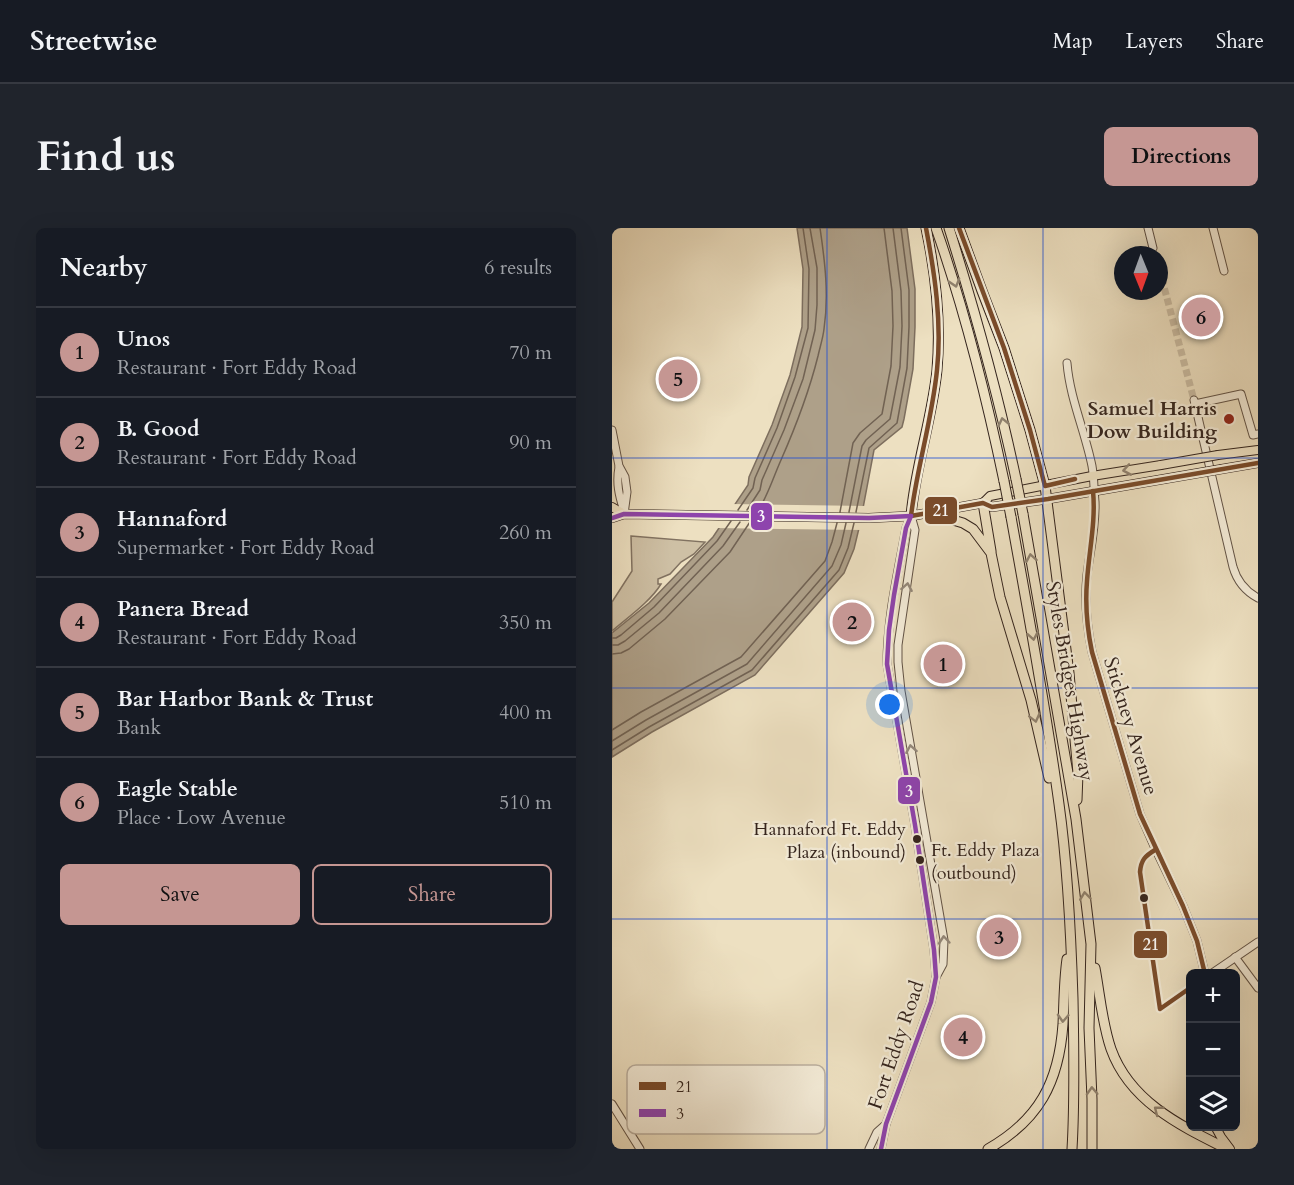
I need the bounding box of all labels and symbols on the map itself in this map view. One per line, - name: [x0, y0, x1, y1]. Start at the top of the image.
- north arrow: [1114, 246, 1168, 300]
- one-way arrow: [947, 278, 960, 288]
- pin: 6: [1182, 294, 1220, 340]
- pin: 5: [658, 356, 698, 402]
- place label: Samuel Harris Dow Building: [1087, 395, 1217, 445]
- marker: Samuel Harris Dow Building: [1222, 412, 1236, 426]
- one-way arrow: [998, 417, 1011, 427]
- one-way arrow: [1122, 464, 1131, 476]
- line badge: 21: [924, 496, 958, 525]
- text: 21: [933, 500, 949, 522]
- line badge: 3: [750, 502, 773, 531]
- text: 3: [757, 506, 765, 528]
- one-way arrow: [1025, 554, 1038, 564]
- street label: Styles Bridges Highway: [1039, 579, 1101, 783]
- one-way arrow: [900, 582, 912, 591]
- pin: 2: [832, 600, 872, 644]
- one-way arrow: [1026, 631, 1039, 641]
- pin: 1: [924, 642, 962, 686]
- street label: Stickney Avenue: [1097, 654, 1165, 798]
- your location: [875, 690, 904, 719]
- one-way arrow: [1028, 713, 1041, 723]
- one-way arrow: [905, 745, 918, 755]
- line badge: 3: [897, 776, 921, 805]
- text: 3: [905, 781, 913, 803]
- place label: Hannaford Ft. Eddy Plaza (inbound): [754, 817, 906, 865]
- marker: Hannaford Ft. Eddy Plaza (inbound): [911, 833, 923, 845]
- place label: Ft. Eddy Plaza (outbound): [931, 838, 1040, 886]
- marker: Ft. Eddy Plaza (outbound): [914, 854, 926, 866]
- one-way arrow: [1079, 891, 1092, 900]
- unlabelled marker: [1138, 892, 1150, 904]
- pin: 3: [980, 914, 1018, 960]
- line badge: 21: [1133, 930, 1168, 959]
- text: 21: [1143, 934, 1159, 956]
- one-way arrow: [938, 935, 951, 945]
- street label: Fort Eddy Road: [861, 977, 931, 1113]
- one-way arrow: [1057, 1013, 1070, 1022]
- pin: 4: [944, 1014, 982, 1060]
- legend: [627, 1065, 825, 1134]
- text: 21: [676, 1076, 692, 1098]
- one-way arrow: [1086, 1086, 1098, 1095]
- text: 3: [676, 1103, 684, 1125]
- one-way arrow: [1154, 1106, 1165, 1117]

